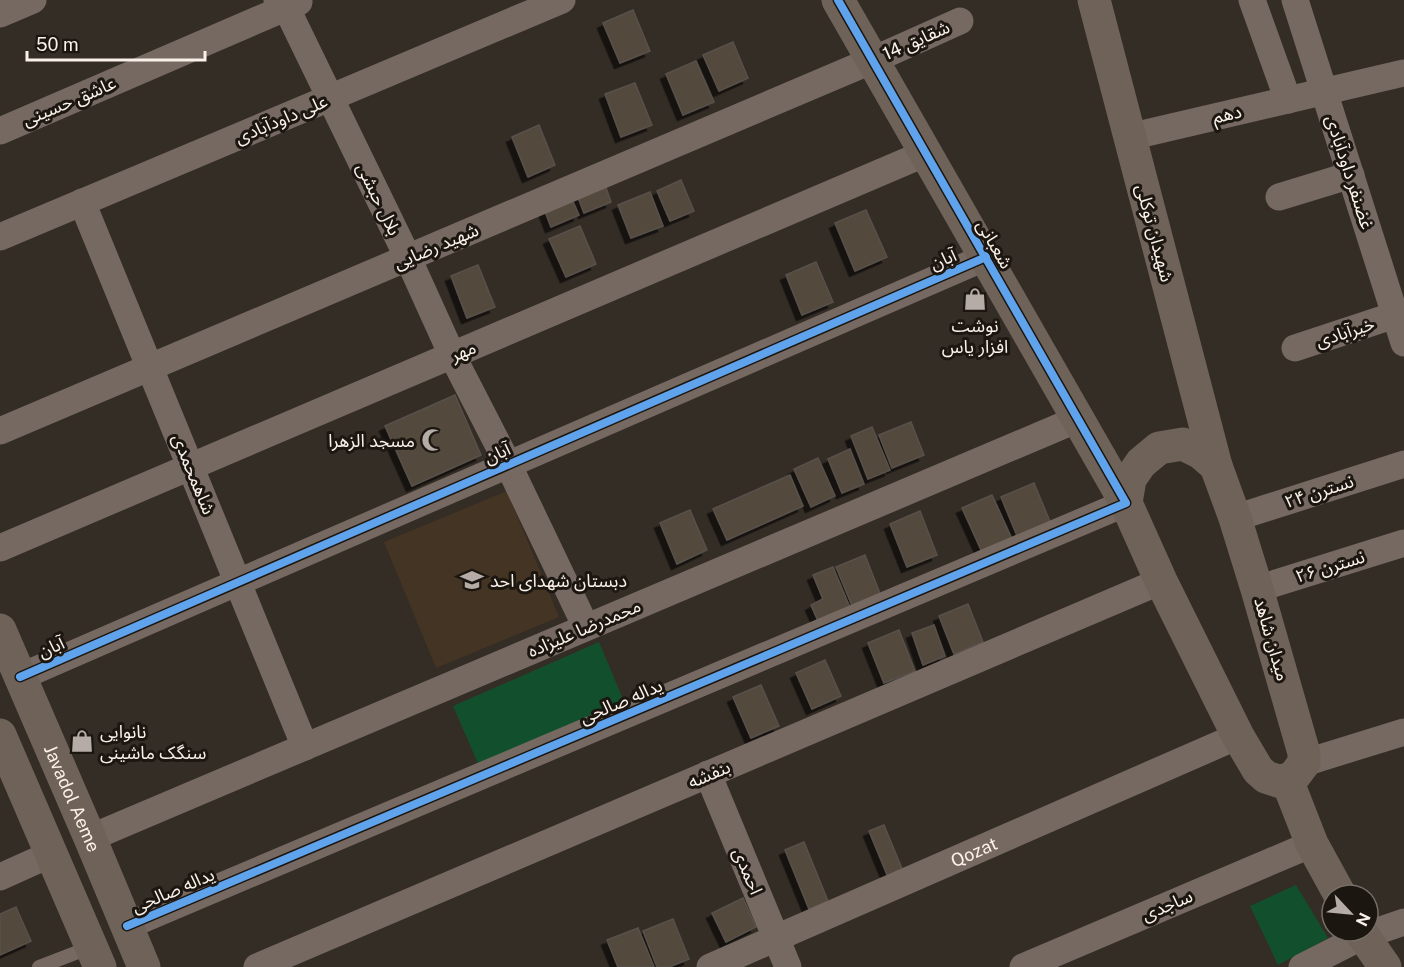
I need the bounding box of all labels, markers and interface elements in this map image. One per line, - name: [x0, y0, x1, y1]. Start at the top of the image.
- street label: شقایق 14: [879, 16, 953, 65]
- scale bar: [27, 24, 206, 62]
- text: 50 m: [36, 34, 79, 55]
- street label: عاشق حسینی: [19, 72, 119, 131]
- street label: علی داودآبادی: [232, 90, 331, 149]
- street label: دهم: [1210, 101, 1244, 130]
- street label: غضنفر داودآبادی: [1321, 112, 1378, 232]
- street label: بلال حبشی: [352, 159, 405, 239]
- street label: شهیدان توکلی: [1131, 182, 1178, 284]
- street label: شعبانی: [972, 216, 1017, 273]
- street label: شهید رضایی: [390, 219, 482, 274]
- street label: آبان: [927, 244, 960, 275]
- shop icon: نوشت افزار یاس: [962, 286, 988, 312]
- street label: خیرآبادی: [1313, 313, 1377, 352]
- place label: نوشت افزار یاس: [942, 315, 1008, 358]
- street label: مهر: [446, 336, 479, 367]
- mosque icon: مسجد الزهرا: [420, 427, 446, 453]
- place label: مسجد الزهرا: [328, 430, 415, 452]
- street label: شاهمحمدی: [167, 431, 220, 518]
- street label: آبان: [481, 438, 515, 469]
- street label: نسترن ۲۴: [1282, 470, 1356, 513]
- street label: نسترن ۲۶: [1293, 546, 1367, 587]
- school or university icon: دبستان شهدای احد: [459, 567, 485, 593]
- place label: دبستان شهدای احد: [490, 570, 627, 592]
- street label: محمدرضا علیزاده: [524, 595, 644, 662]
- street label: میدان شاهد: [1249, 595, 1294, 684]
- street label: آبان: [35, 632, 69, 663]
- street label: یداله صالحی: [576, 674, 666, 729]
- place label: نانوایی سنگک ماشینی: [100, 721, 206, 764]
- shop icon: نانوایی سنگک ماشینی: [69, 728, 95, 754]
- street label: Javadol Aeme: [40, 741, 105, 855]
- street label: بنفشه: [685, 756, 733, 792]
- street label: Qozat: [947, 832, 1000, 871]
- street label: احمدی: [728, 845, 767, 898]
- street label: یداله صالحی: [128, 863, 218, 918]
- north arrow: [1320, 883, 1380, 943]
- street label: ساجدی: [1138, 885, 1196, 926]
- text: N: [1352, 910, 1374, 929]

